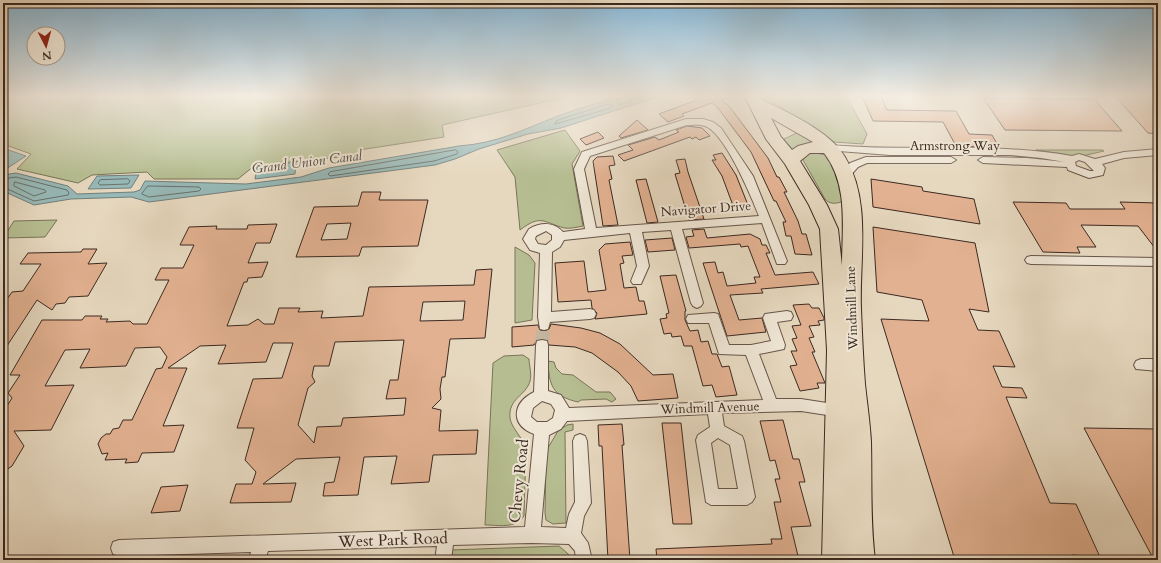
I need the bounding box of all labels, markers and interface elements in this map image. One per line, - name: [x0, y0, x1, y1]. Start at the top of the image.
- north arrow: [26, 26, 66, 66]
- text: N: [41, 47, 53, 63]
- street label: Armstrong Way: [910, 137, 1000, 155]
- water label: Grand Union Canal: [251, 146, 364, 178]
- street label: Navigator Drive: [660, 197, 752, 221]
- street label: Windmill Lane: [842, 266, 862, 351]
- street label: Windmill Avenue: [659, 397, 760, 419]
- street label: Chevy Road: [504, 437, 534, 524]
- street label: West Park Road: [337, 527, 449, 553]

